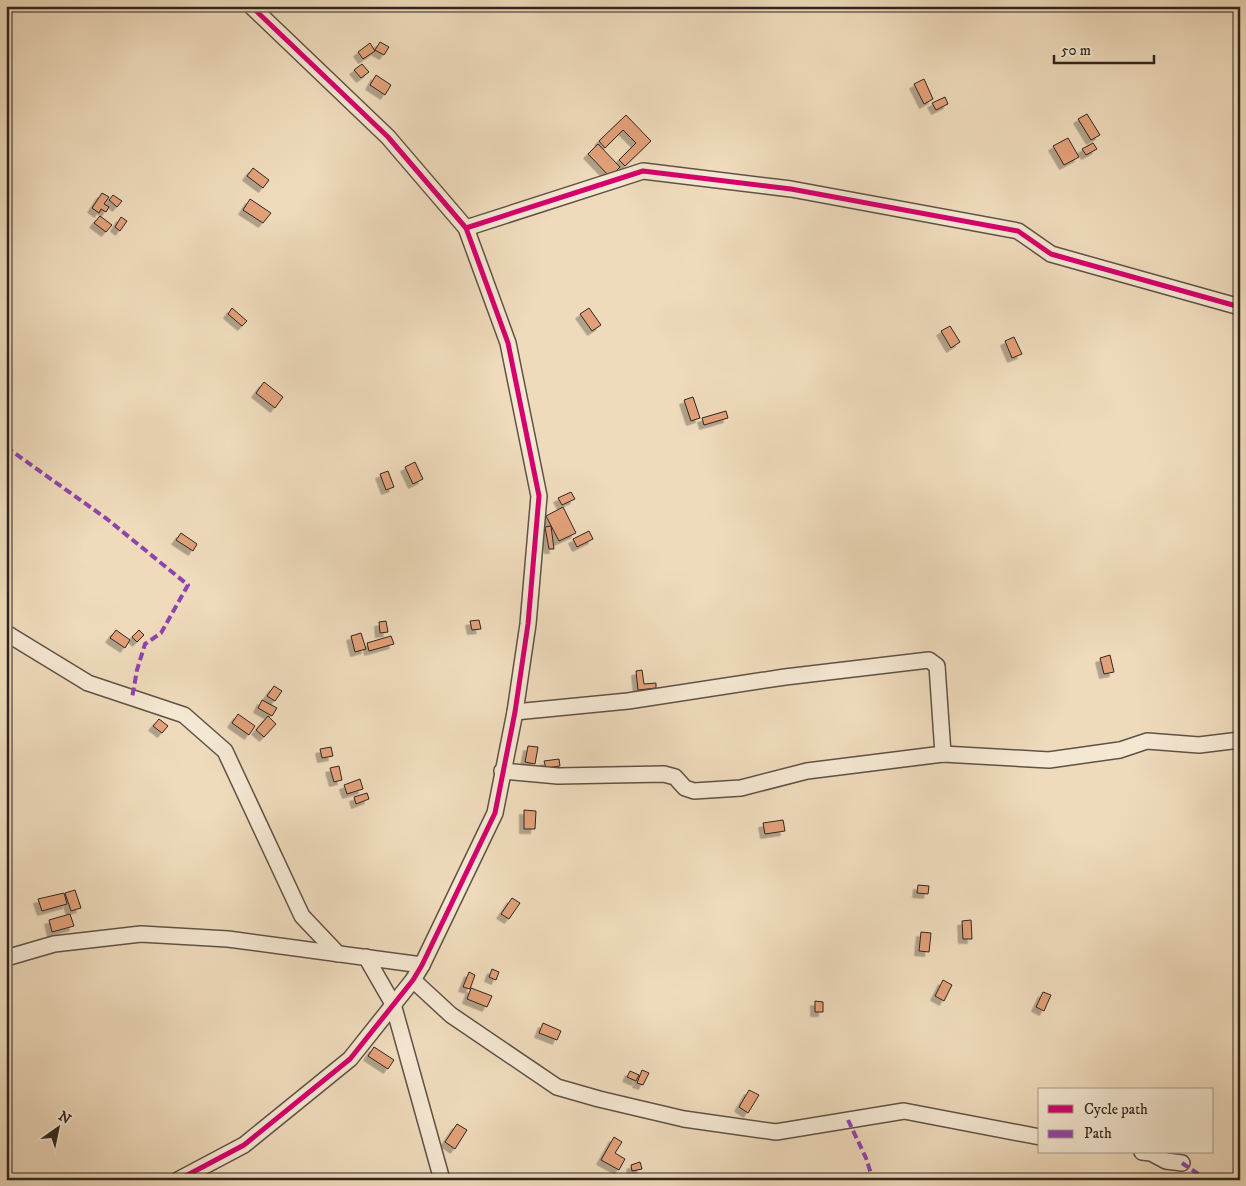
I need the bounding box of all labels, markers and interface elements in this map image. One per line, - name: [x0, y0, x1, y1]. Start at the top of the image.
- scale bar: [1054, 32, 1154, 64]
- text: 50 m: [1061, 41, 1091, 60]
- legend: [1038, 1088, 1214, 1154]
- text: Cycle path: [1084, 1100, 1148, 1119]
- north arrow: [32, 1104, 82, 1154]
- text: N: [55, 1107, 75, 1129]
- text: Path: [1084, 1124, 1112, 1143]

